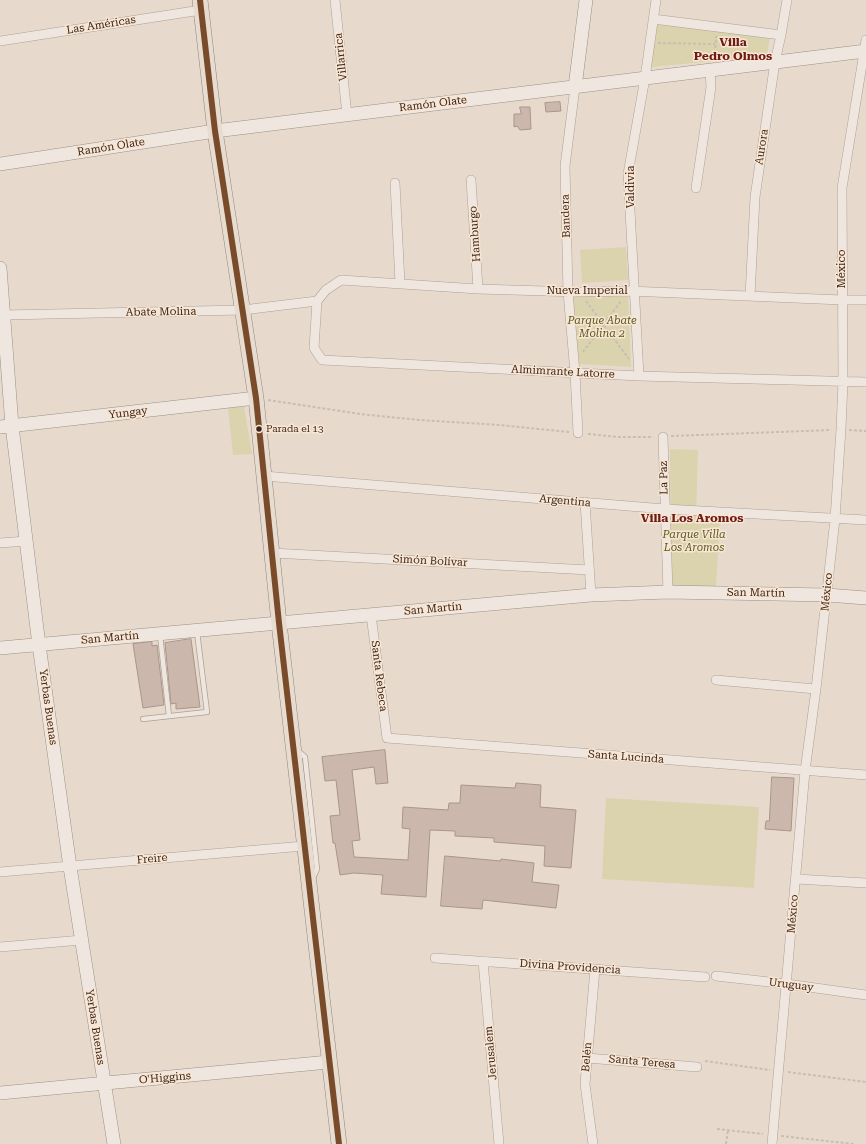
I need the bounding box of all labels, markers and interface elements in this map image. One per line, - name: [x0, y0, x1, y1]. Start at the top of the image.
- street label: Las Américas: [65, 13, 137, 37]
- street label: Villarrica: [332, 32, 350, 82]
- district label: Villa Pedro Olmos: [694, 35, 772, 63]
- street label: Ramón Olate: [398, 93, 468, 115]
- street label: Aurora: [753, 128, 771, 166]
- street label: Ramón Olate: [76, 135, 146, 159]
- street label: Valdivia: [624, 166, 638, 208]
- street label: Bandera: [559, 194, 573, 238]
- street label: Hamburgo: [466, 206, 484, 262]
- street label: México: [835, 249, 849, 289]
- street label: Nueva Imperial: [546, 284, 628, 298]
- street label: Abate Molina: [126, 305, 196, 319]
- park label: Parque Abate Molina 2: [567, 314, 637, 340]
- street label: Almimrante Latorre: [511, 363, 615, 381]
- street label: Yungay: [108, 404, 148, 422]
- place label: Parada el 13: [266, 423, 323, 435]
- marker: Parada el 13: [254, 424, 264, 434]
- street label: La Paz: [657, 461, 671, 495]
- street label: Argentina: [539, 492, 591, 510]
- district label: Villa Los Aromos: [641, 511, 743, 525]
- park label: Parque Villa Los Aromos: [662, 528, 726, 554]
- street label: Simón Bolívar: [392, 552, 468, 570]
- street label: México: [818, 572, 836, 612]
- street label: San Martín: [727, 586, 785, 600]
- street label: San Martín: [403, 600, 463, 618]
- street label: San Martín: [80, 629, 140, 647]
- street label: Santa Rebeca: [368, 640, 390, 712]
- street label: Yerbas Buenas: [36, 668, 60, 746]
- street label: Santa Lucinda: [588, 748, 664, 766]
- street label: Freire: [136, 851, 168, 867]
- street label: México: [785, 894, 801, 934]
- street label: Divina Providencia: [519, 957, 621, 977]
- street label: Uruguay: [768, 976, 814, 994]
- street label: Yerbas Buenas: [82, 988, 108, 1066]
- street label: Jerusalem: [482, 1025, 500, 1081]
- street label: Belén: [579, 1042, 595, 1072]
- street label: Santa Teresa: [608, 1053, 676, 1071]
- street label: O'Higgins: [138, 1069, 192, 1087]

